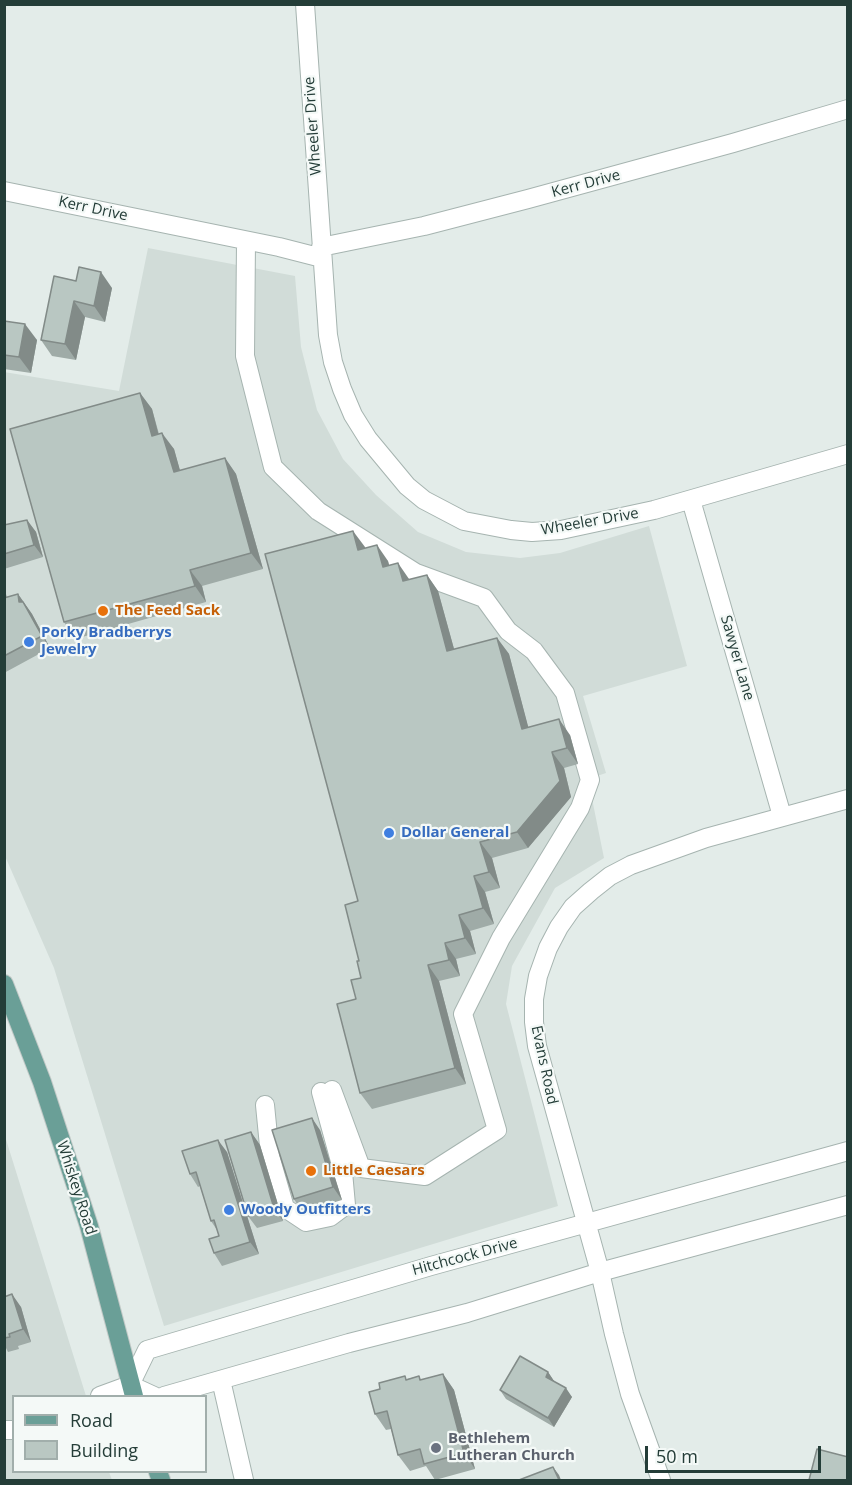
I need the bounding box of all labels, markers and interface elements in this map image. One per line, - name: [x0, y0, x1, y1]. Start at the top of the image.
- street label: Wheeler Drive: [301, 76, 325, 176]
- street label: Kerr Drive: [550, 166, 622, 202]
- street label: Kerr Drive: [57, 193, 129, 225]
- street label: Wheeler Drive: [540, 505, 640, 539]
- place label: The Feed Sack: [115, 602, 220, 620]
- marker: The Feed Sack: [96, 604, 110, 618]
- street label: Sawyer Lane: [716, 613, 758, 703]
- place label: Porky Bradberrys Jewelry: [41, 624, 172, 659]
- marker: Porky Bradberrys Jewelry: [22, 635, 36, 649]
- place label: Dollar General: [401, 824, 509, 842]
- marker: Dollar General: [382, 826, 396, 840]
- street label: Evans Road: [527, 1024, 561, 1106]
- street label: Whiskey Road: [52, 1139, 100, 1237]
- place label: Little Caesars: [323, 1162, 425, 1180]
- marker: Little Caesars: [304, 1164, 318, 1178]
- place label: Woody Outfitters: [241, 1201, 371, 1219]
- marker: Woody Outfitters: [222, 1203, 236, 1217]
- street label: Hitchcock Drive: [410, 1234, 520, 1280]
- legend: [12, 1395, 207, 1473]
- text: Road: [70, 1408, 113, 1432]
- place label: Bethlehem Lutheran Church: [448, 1430, 575, 1465]
- scale bar: [648, 1434, 824, 1472]
- text: Building: [70, 1438, 138, 1462]
- marker: Bethlehem Lutheran Church: [429, 1441, 443, 1455]
- text: 50 m: [656, 1444, 698, 1468]

